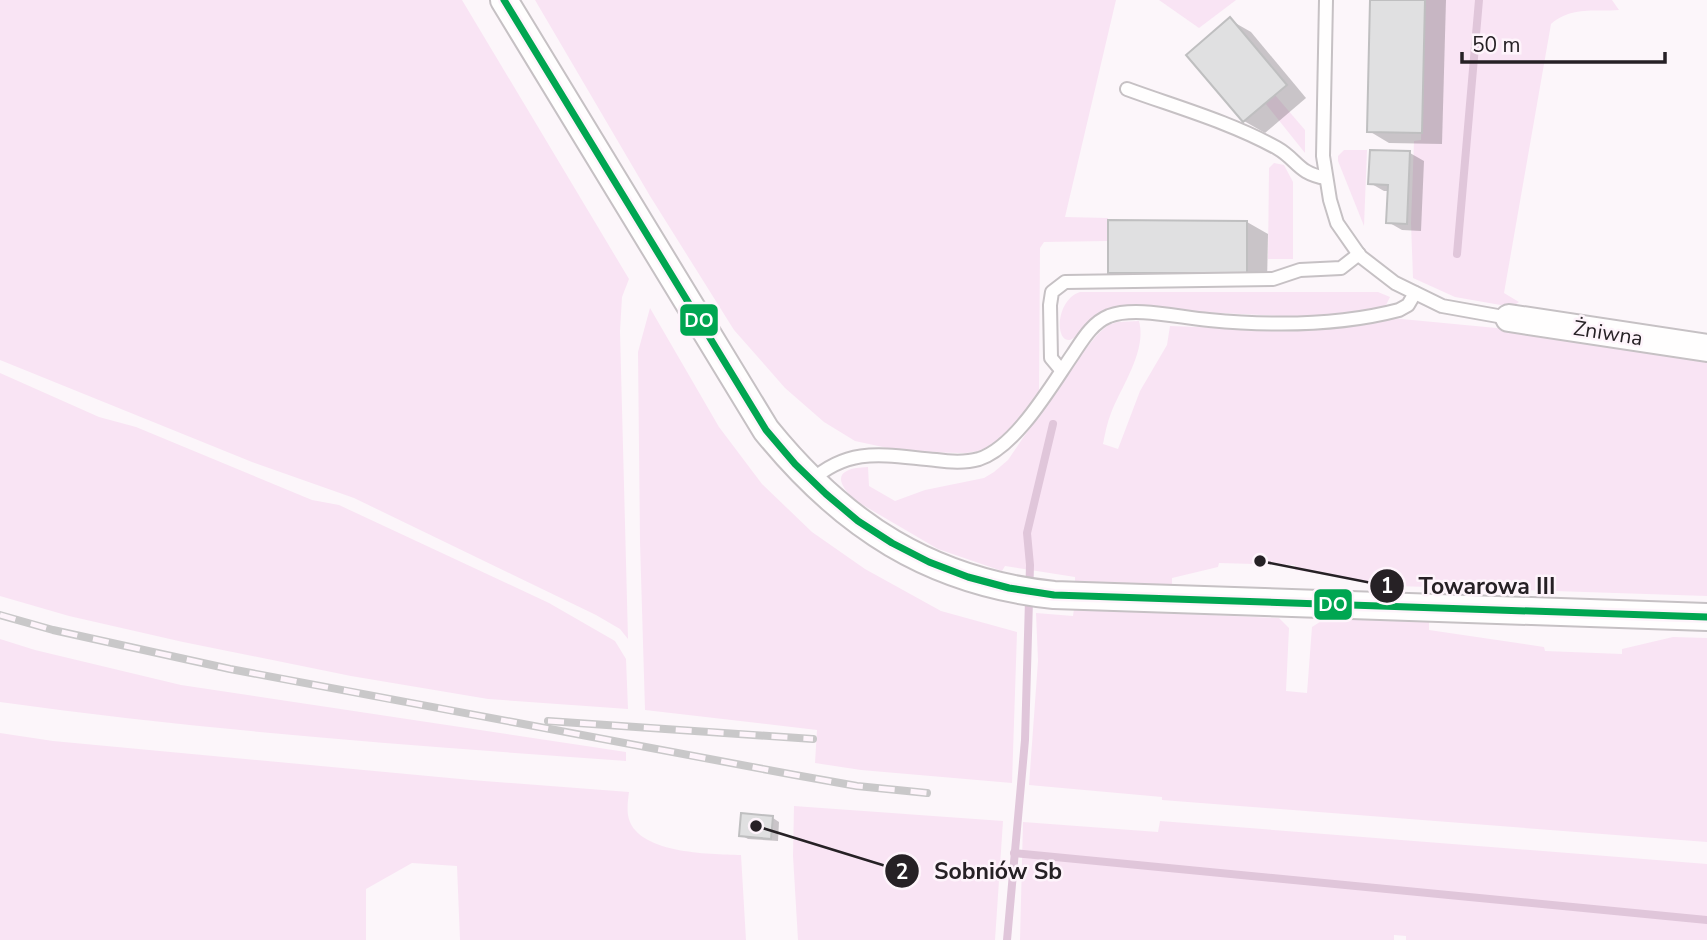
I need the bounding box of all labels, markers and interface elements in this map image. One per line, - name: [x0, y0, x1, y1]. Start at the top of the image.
- scale bar: [1462, 21, 1665, 65]
- text: 50 m: [1472, 31, 1521, 59]
- line badge: DO: [679, 303, 719, 337]
- text: DO: [684, 308, 714, 334]
- street label: Żniwna: [1571, 314, 1645, 352]
- callout: Towarowa III: [1370, 564, 1570, 608]
- text: Towarowa III: [1419, 571, 1555, 602]
- text: 1: [1381, 572, 1393, 600]
- line badge: DO: [1313, 588, 1353, 621]
- text: DO: [1318, 592, 1348, 618]
- callout: Sobniów Sb: [885, 849, 1076, 893]
- text: Sobniów Sb: [934, 856, 1062, 887]
- text: 2: [896, 858, 908, 886]

